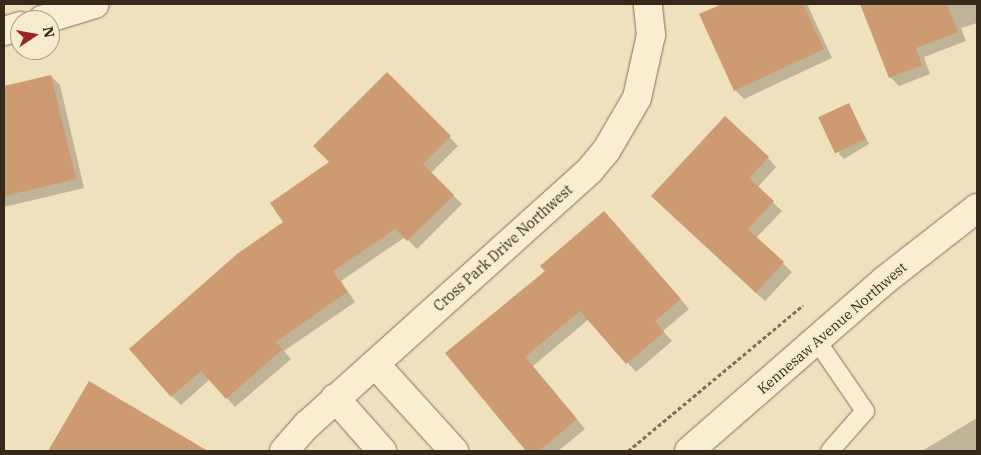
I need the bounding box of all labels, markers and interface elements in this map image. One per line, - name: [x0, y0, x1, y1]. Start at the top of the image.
- north arrow: [10, 10, 60, 60]
- text: N: [39, 25, 59, 39]
- street label: Cross Park Drive Northwest: [430, 181, 576, 315]
- street label: Kennesaw Avenue Northwest: [754, 259, 910, 397]

